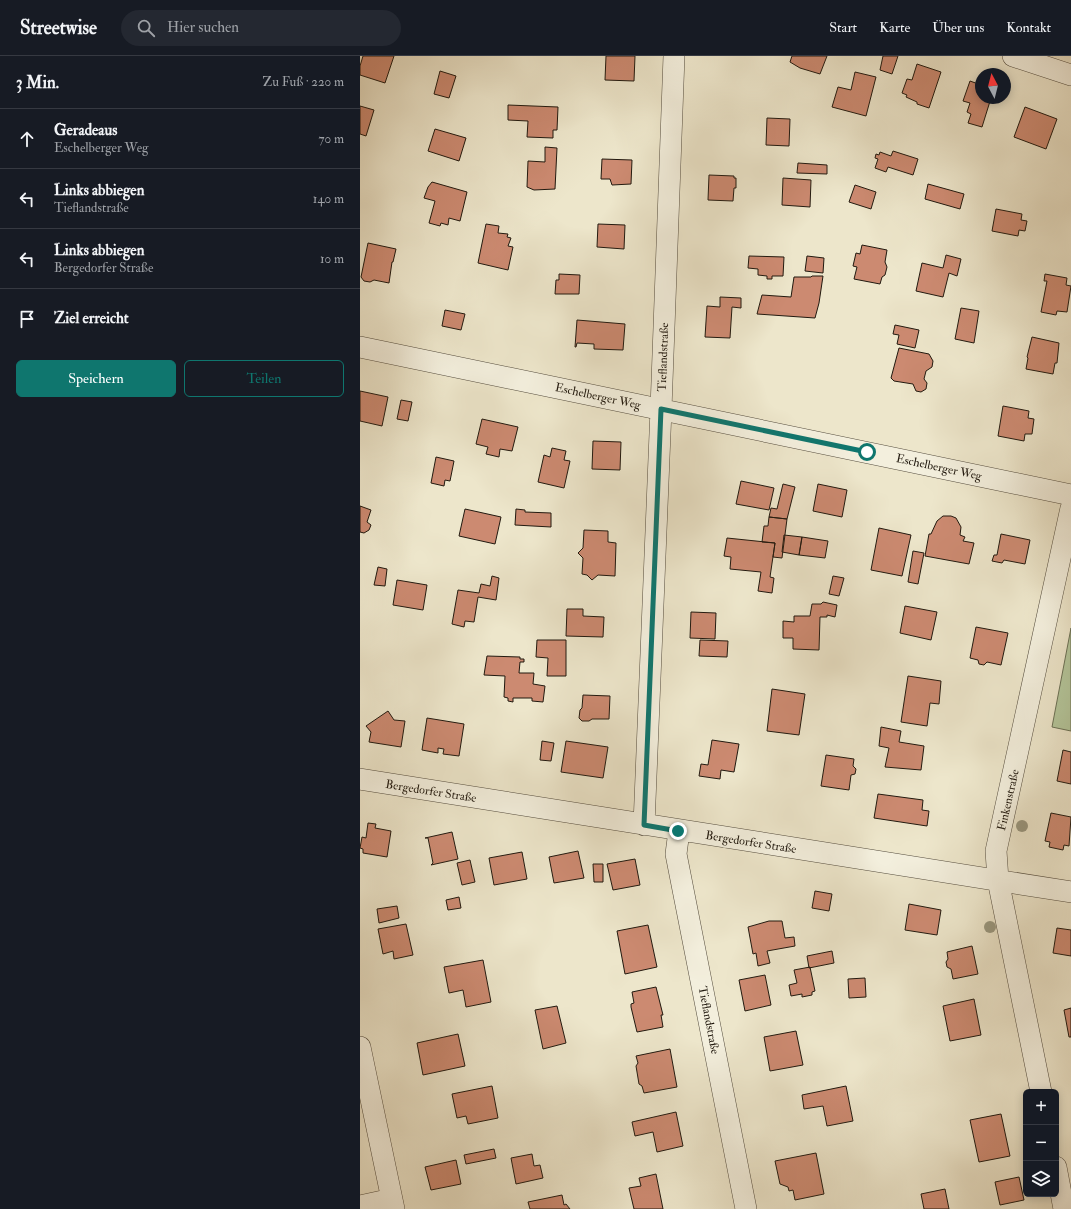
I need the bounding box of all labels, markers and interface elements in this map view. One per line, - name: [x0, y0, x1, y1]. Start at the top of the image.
- search box: [121, 10, 401, 46]
- text: Streetwise: [20, 16, 97, 40]
- icon: search: [135, 17, 157, 39]
- text: Hier suchen: [167, 18, 239, 37]
- text: Start: [829, 19, 857, 36]
- text: Karte: [879, 19, 910, 36]
- text: Über uns: [932, 19, 984, 36]
- text: Kontakt: [1006, 19, 1051, 36]
- north arrow: [975, 68, 1011, 104]
- text: 3 Min.: [16, 72, 59, 93]
- text: Zu Fuß · 220 m: [263, 74, 344, 90]
- text: Geradeaus: [54, 121, 117, 140]
- icon: ahead: [16, 128, 38, 150]
- text: 70 m: [319, 131, 344, 147]
- text: Eschelberger Weg: [54, 140, 149, 156]
- text: Links abbiegen: [54, 181, 144, 200]
- icon: left: [16, 188, 38, 210]
- text: 140 m: [313, 191, 344, 207]
- text: Tieflandstraße: [54, 200, 129, 216]
- text: Links abbiegen: [54, 241, 144, 260]
- icon: left: [16, 248, 38, 270]
- text: 10 m: [320, 251, 344, 267]
- text: Bergedorfer Straße: [54, 260, 153, 276]
- icon: arrive: [16, 308, 38, 330]
- text: Ziel erreicht: [54, 309, 129, 328]
- street label: Tieflandstraße: [655, 322, 672, 392]
- button: Speichern: [16, 360, 176, 397]
- button: Teilen: [184, 360, 344, 397]
- street label: Eschelberger Weg: [554, 380, 643, 413]
- route start: [858, 443, 876, 461]
- street label: Eschelberger Weg: [895, 451, 984, 484]
- street label: Finkenstraße: [994, 768, 1023, 832]
- street label: Bergedorfer Straße: [384, 777, 477, 806]
- route end: [669, 822, 687, 840]
- street label: Bergedorfer Straße: [704, 828, 797, 857]
- street label: Tieflandstraße: [695, 985, 722, 1055]
- map controls: [1023, 1089, 1059, 1197]
- button: +: [1023, 1089, 1059, 1125]
- button: −: [1023, 1125, 1059, 1161]
- button: layers: [1023, 1161, 1059, 1197]

